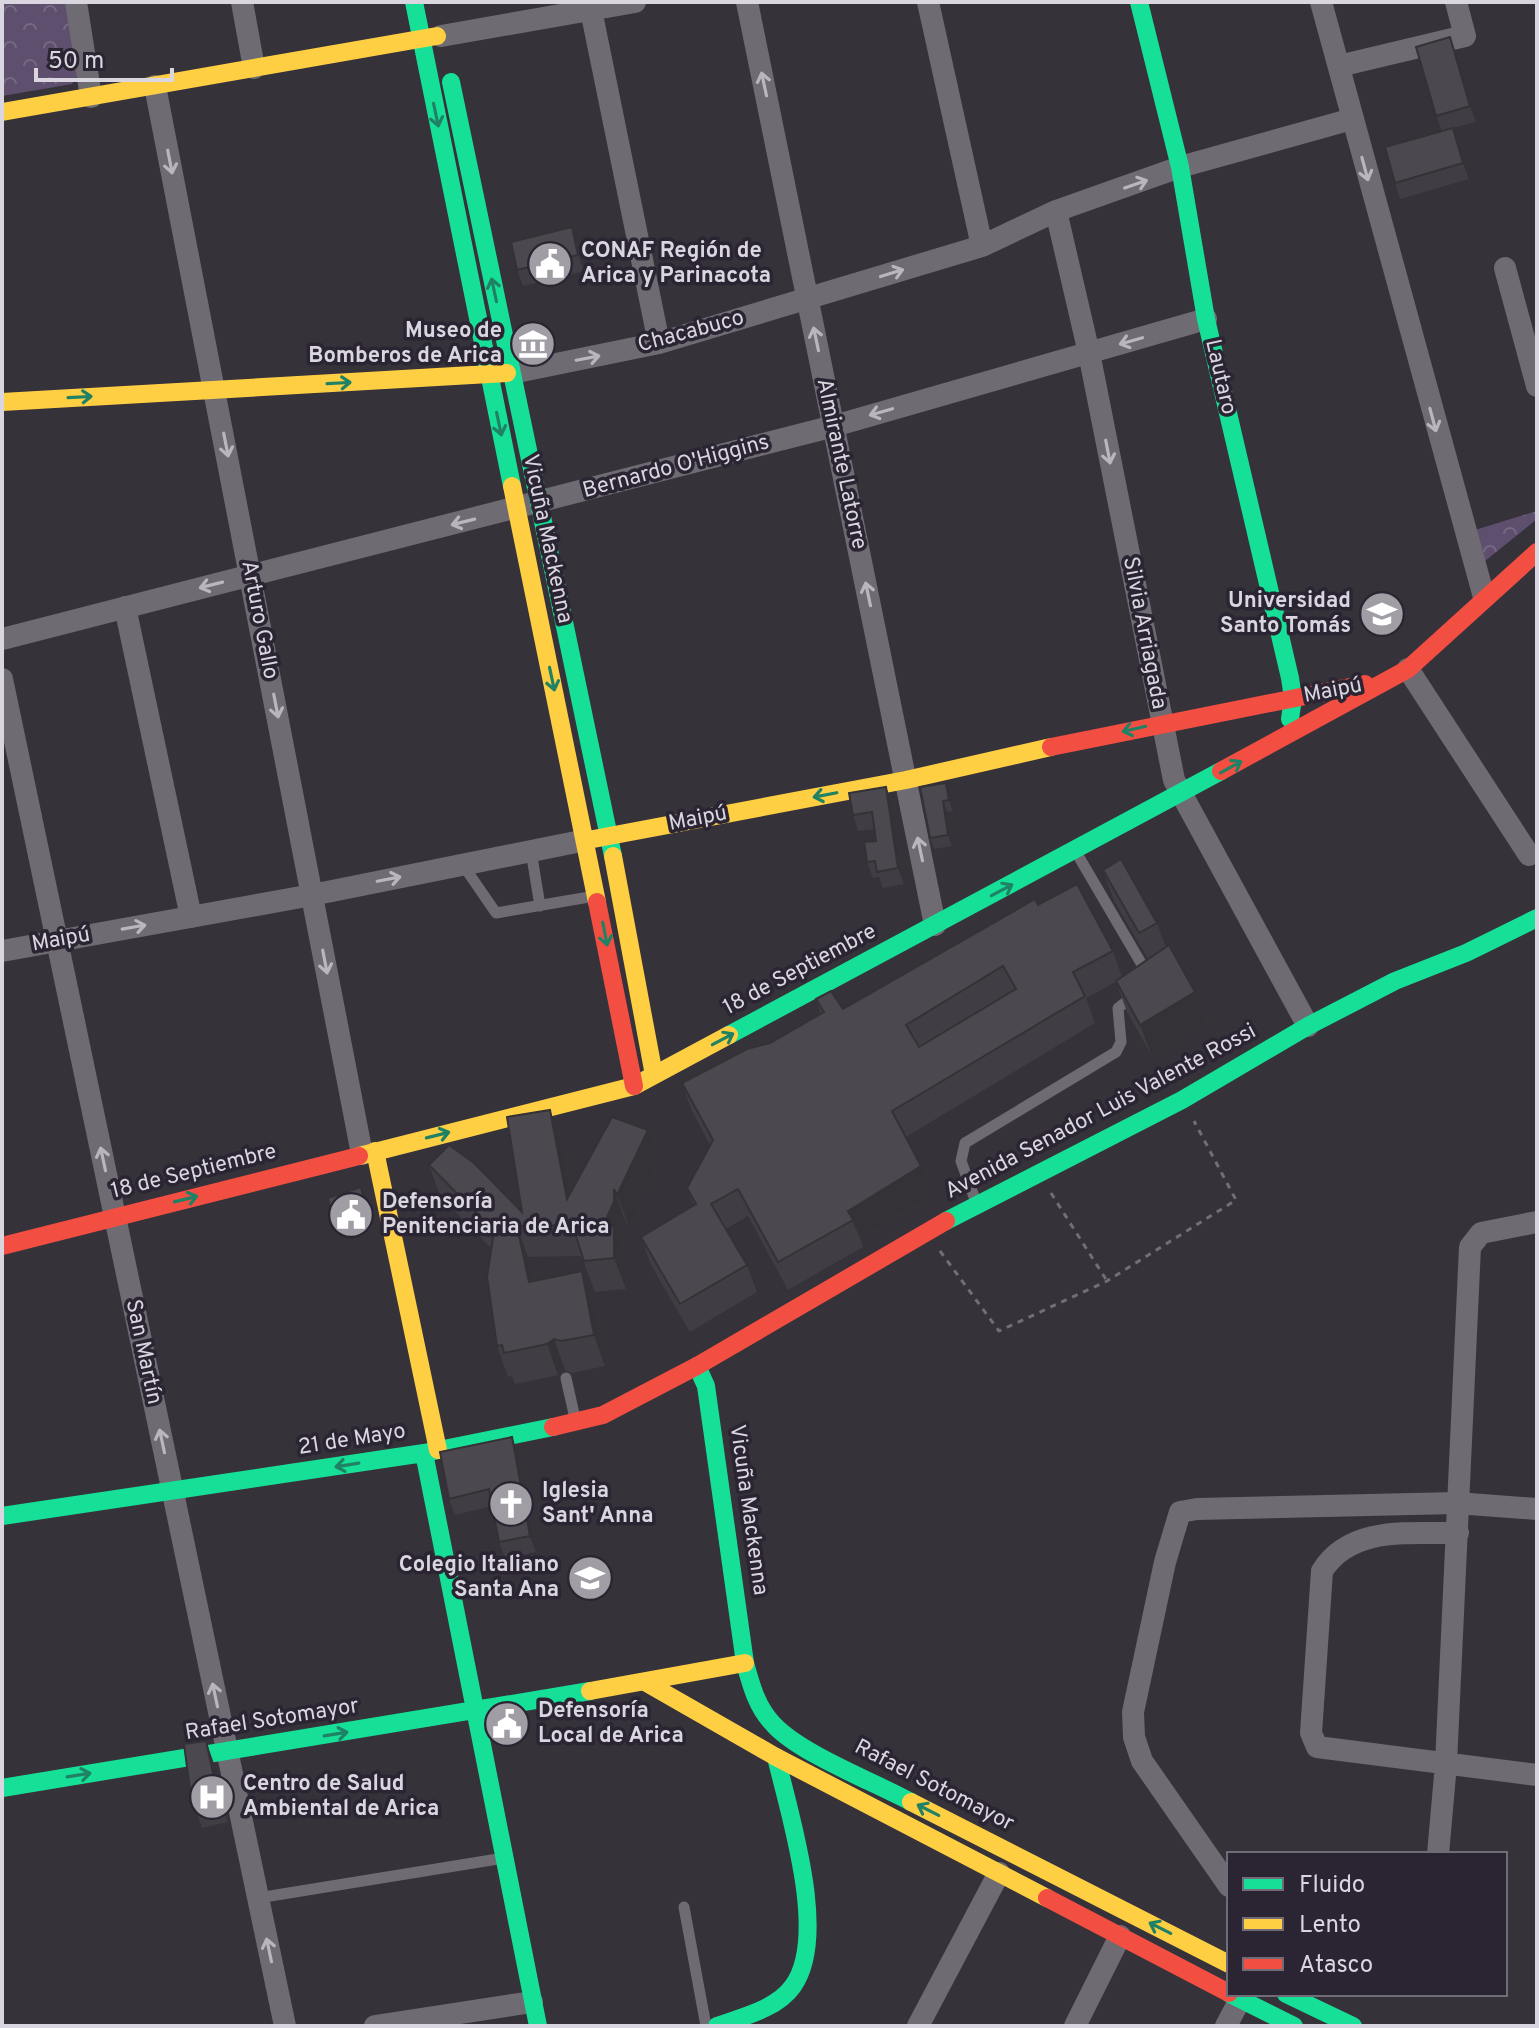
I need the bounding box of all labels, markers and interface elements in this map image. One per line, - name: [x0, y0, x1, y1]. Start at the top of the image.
- scale bar: [36, 32, 172, 82]
- text: 50 m: [48, 47, 104, 77]
- one-way arrow: [755, 72, 770, 98]
- one-way arrow: [429, 102, 444, 127]
- one-way arrow: [163, 149, 178, 174]
- one-way arrow: [1359, 155, 1374, 181]
- one-way arrow: [1123, 176, 1148, 191]
- place label: CONAF Región de Arica y Parinacota: [581, 238, 771, 290]
- public building icon: CONAF Región de Arica y Parinacota: [526, 240, 574, 288]
- one-way arrow: [880, 265, 905, 280]
- one-way arrow: [486, 277, 501, 303]
- street label: Chacabuco: [635, 305, 747, 359]
- place label: Museo de Bomberos de Arica: [308, 318, 502, 370]
- museum icon: Museo de Bomberos de Arica: [509, 320, 557, 368]
- one-way arrow: [808, 327, 823, 352]
- one-way arrow: [1119, 334, 1145, 349]
- street label: Lautaro: [1198, 337, 1242, 417]
- one-way arrow: [575, 349, 600, 364]
- one-way arrow: [325, 375, 352, 390]
- street label: Almirante Latorre: [810, 376, 872, 552]
- one-way arrow: [66, 389, 93, 404]
- one-way arrow: [869, 406, 895, 421]
- one-way arrow: [1427, 406, 1442, 432]
- one-way arrow: [492, 411, 507, 437]
- street label: Bernardo O'Higgins: [580, 429, 772, 505]
- one-way arrow: [219, 431, 234, 457]
- one-way arrow: [1102, 438, 1117, 464]
- street label: Vicuña Mackenna: [516, 452, 578, 626]
- one-way arrow: [451, 515, 476, 530]
- street label: Silvia Arriagada: [1116, 554, 1172, 712]
- street label: Arturo Gallo: [234, 558, 284, 682]
- one-way arrow: [199, 578, 224, 593]
- one-way arrow: [860, 582, 875, 607]
- place label: Universidad Santo Tomás: [1220, 588, 1351, 640]
- school or university icon: Universidad Santo Tomás: [1358, 590, 1406, 638]
- one-way arrow: [545, 666, 560, 691]
- street label: Maipú: [1301, 672, 1365, 710]
- one-way arrow: [270, 693, 285, 719]
- one-way arrow: [1121, 722, 1147, 737]
- one-way arrow: [1219, 759, 1242, 775]
- one-way arrow: [813, 789, 838, 804]
- street label: Maipú: [666, 800, 730, 838]
- one-way arrow: [911, 836, 926, 862]
- one-way arrow: [376, 871, 402, 886]
- one-way arrow: [990, 882, 1013, 898]
- one-way arrow: [121, 918, 146, 933]
- street label: 18 de Septiembre: [719, 918, 881, 1022]
- one-way arrow: [598, 920, 613, 946]
- street label: Maipú: [30, 922, 92, 958]
- one-way arrow: [319, 948, 334, 974]
- street label: Avenida Senador Luis Valente Rossi: [941, 1018, 1261, 1206]
- one-way arrow: [711, 1030, 734, 1046]
- one-way arrow: [425, 1127, 451, 1142]
- street label: 18 de Septiembre: [109, 1138, 279, 1206]
- one-way arrow: [95, 1147, 110, 1172]
- place label: Defensoría Penitenciaria de Arica: [382, 1189, 610, 1241]
- one-way arrow: [173, 1191, 199, 1206]
- public building icon: Defensoría Penitenciaria de Arica: [327, 1191, 375, 1239]
- street label: San Martín: [119, 1297, 167, 1407]
- street label: 21 de Mayo: [296, 1418, 408, 1462]
- street label: Vicuña Mackenna: [723, 1423, 773, 1597]
- one-way arrow: [154, 1428, 169, 1454]
- one-way arrow: [335, 1458, 360, 1473]
- place label: Iglesia Sant' Anna: [542, 1478, 653, 1530]
- church icon: Iglesia Sant' Anna: [487, 1480, 535, 1528]
- place label: Colegio Italiano Santa Ana: [399, 1552, 559, 1604]
- school or university icon: Colegio Italiano Santa Ana: [566, 1554, 614, 1602]
- one-way arrow: [207, 1683, 222, 1708]
- street label: Rafael Sotomayor: [183, 1693, 361, 1747]
- place label: Defensoría Local de Arica: [538, 1698, 684, 1750]
- public building icon: Defensoría Local de Arica: [483, 1700, 531, 1748]
- one-way arrow: [323, 1726, 348, 1741]
- street label: Rafael Sotomayor: [850, 1734, 1019, 1838]
- one-way arrow: [66, 1767, 91, 1782]
- place label: Centro de Salud Ambiental de Arica: [243, 1771, 439, 1823]
- hospital icon: Centro de Salud Ambiental de Arica: [188, 1773, 236, 1821]
- one-way arrow: [917, 1802, 941, 1817]
- legend: [1227, 1852, 1507, 1996]
- text: Fluido: [1299, 1871, 1365, 1901]
- text: Lento: [1299, 1911, 1361, 1941]
- one-way arrow: [1148, 1920, 1172, 1936]
- one-way arrow: [261, 1937, 276, 1963]
- text: Atasco: [1299, 1951, 1373, 1981]

